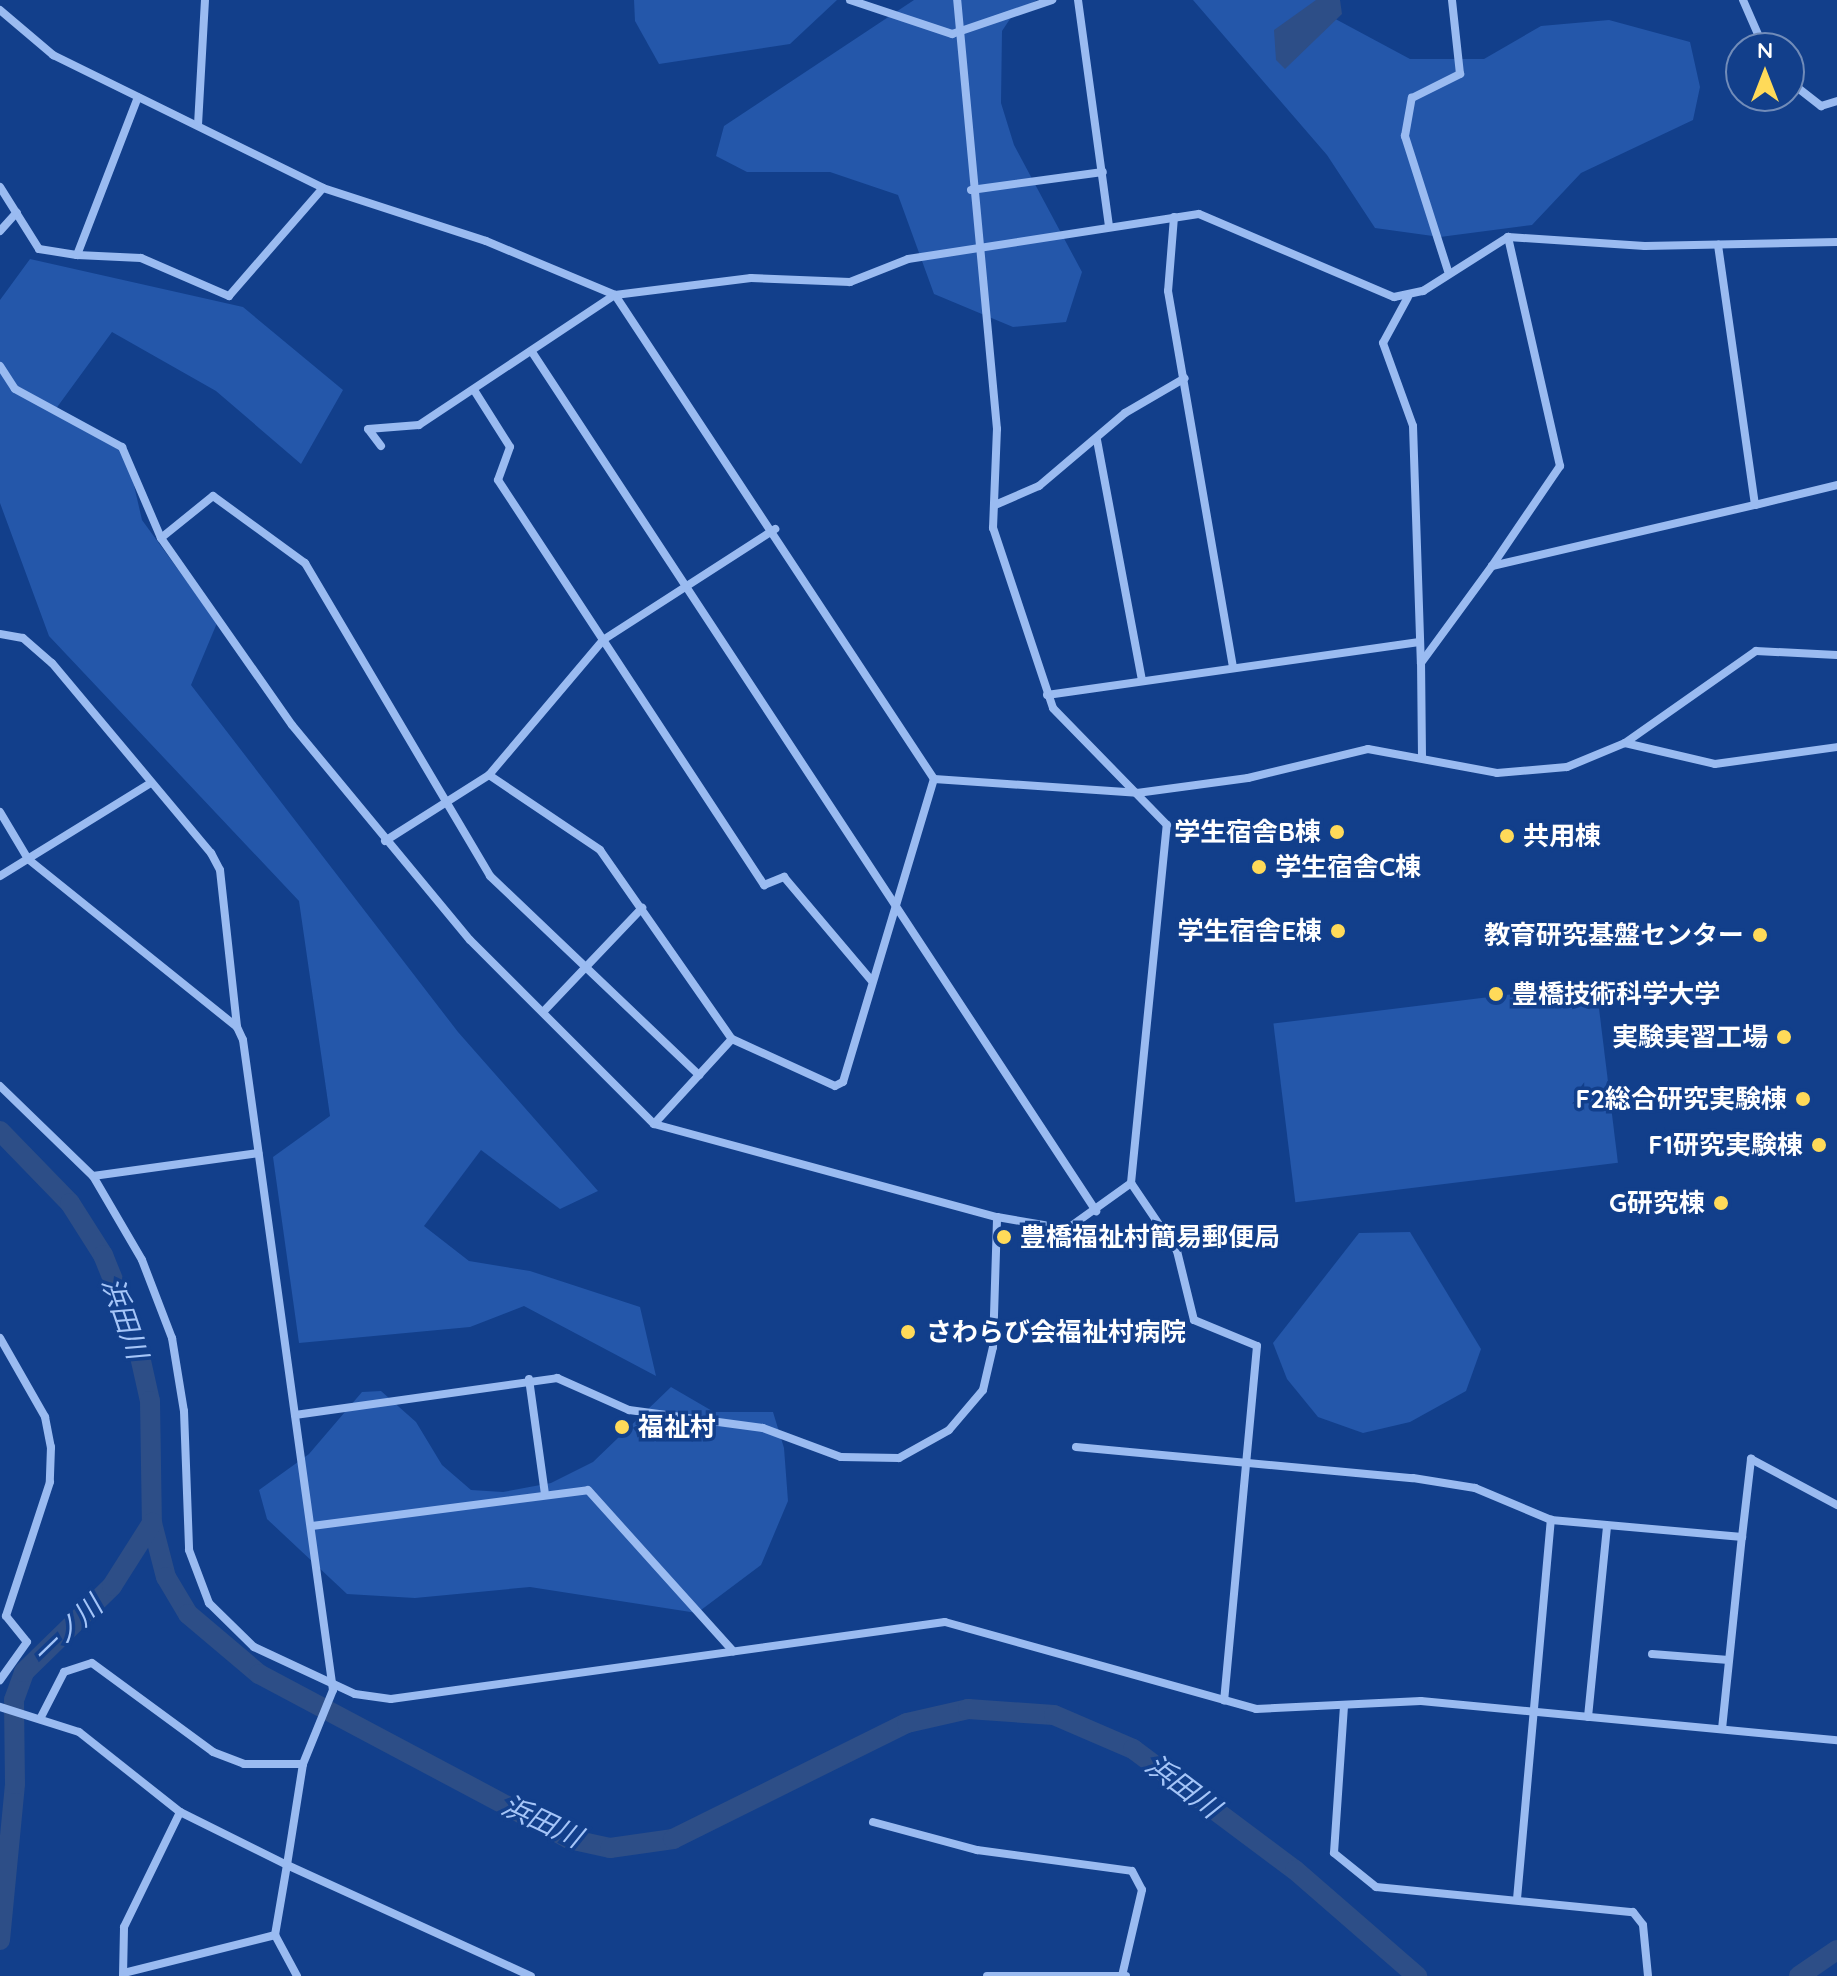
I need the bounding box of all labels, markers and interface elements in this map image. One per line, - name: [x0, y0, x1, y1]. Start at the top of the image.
- north arrow: [1725, 32, 1805, 112]
- text: N: [1757, 36, 1773, 64]
- place label: 学生宿舎B棟: [1174, 816, 1321, 848]
- place label: 共用棟: [1523, 820, 1601, 852]
- marker: 学生宿舎B棟: [1328, 823, 1346, 841]
- marker: 共用棟: [1498, 827, 1516, 845]
- place label: 学生宿舎C棟: [1275, 851, 1421, 883]
- marker: 学生宿舎C棟: [1250, 858, 1268, 876]
- place label: 学生宿舎E棟: [1177, 915, 1322, 947]
- place label: 教育研究基盤センター: [1484, 919, 1744, 951]
- marker: 学生宿舎E棟: [1329, 922, 1347, 940]
- marker: 教育研究基盤センター: [1751, 926, 1769, 944]
- place label: 豊橋技術科学大学: [1512, 978, 1720, 1010]
- marker: 豊橋技術科学大学: [1487, 985, 1505, 1003]
- place label: 実験実習工場: [1612, 1021, 1768, 1053]
- marker: 実験実習工場: [1775, 1028, 1793, 1046]
- place label: F2総合研究実験棟: [1576, 1083, 1787, 1115]
- marker: F2総合研究実験棟: [1794, 1090, 1812, 1108]
- place label: F1研究実験棟: [1648, 1129, 1803, 1161]
- marker: F1研究実験棟: [1810, 1136, 1828, 1154]
- place label: G研究棟: [1609, 1187, 1705, 1219]
- marker: G研究棟: [1712, 1194, 1730, 1212]
- place label: 豊橋福祉村簡易郵便局: [1020, 1221, 1280, 1253]
- marker: 豊橋福祉村簡易郵便局: [995, 1228, 1013, 1246]
- water label: 浜田川: [95, 1273, 155, 1363]
- place label: さわらび会福祉村病院: [926, 1316, 1186, 1348]
- marker: さわらび会福祉村病院: [897, 1321, 919, 1343]
- place label: 福祉村: [638, 1411, 716, 1443]
- marker: 福祉村: [613, 1418, 631, 1436]
- water label: 一ノ川: [25, 1589, 109, 1671]
- water label: 浜田川: [1139, 1747, 1227, 1825]
- water label: 浜田川: [497, 1788, 587, 1854]

